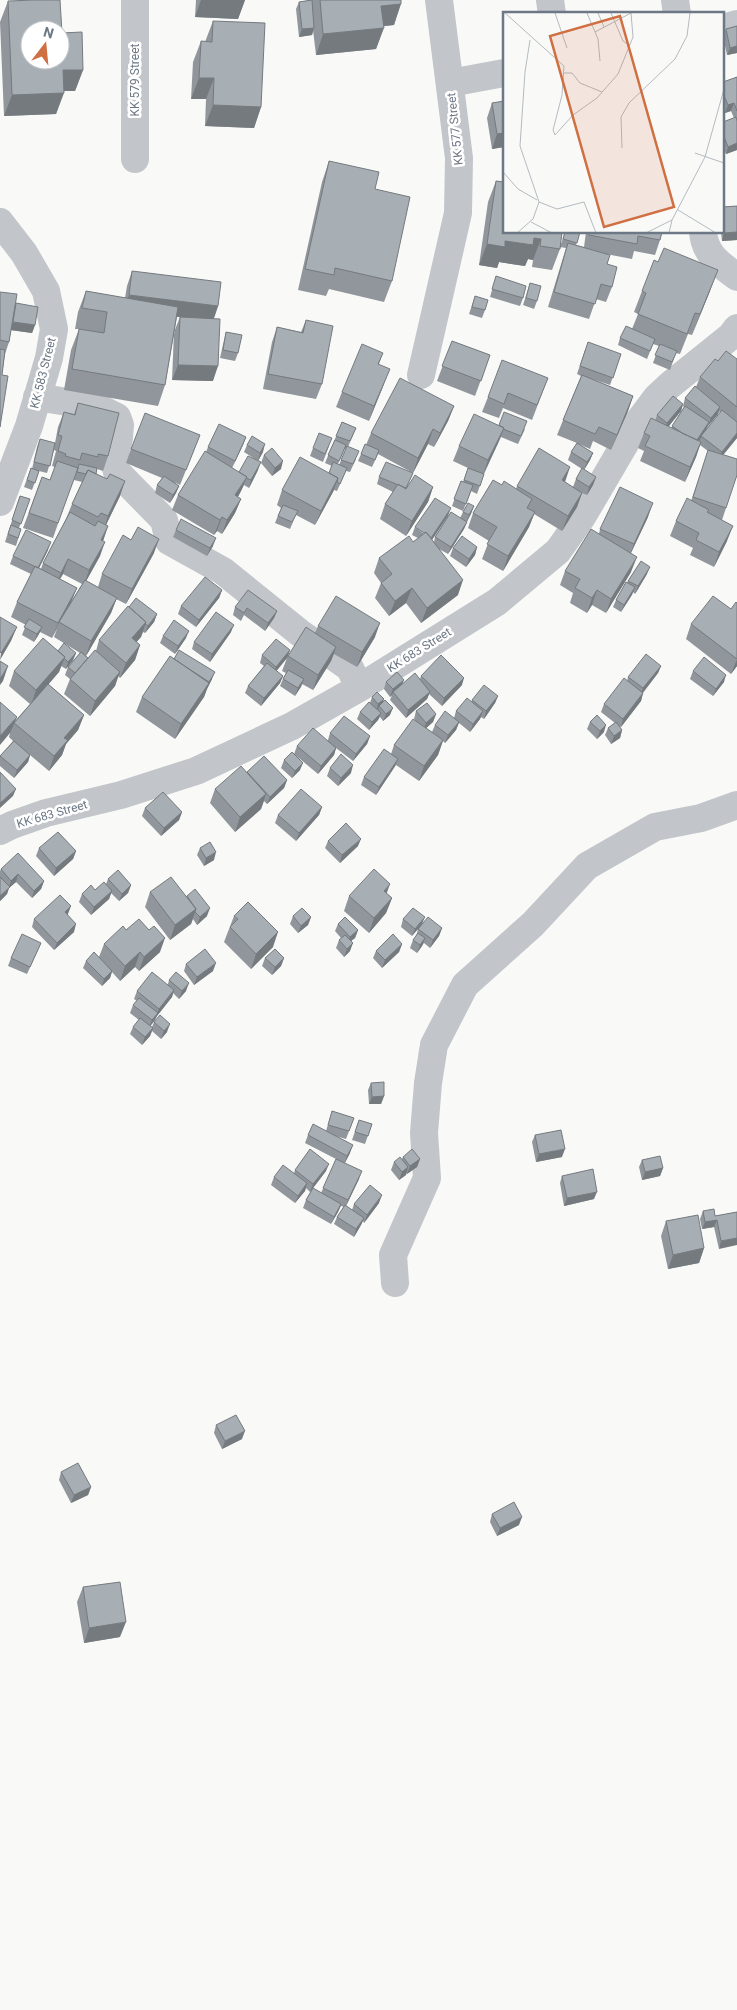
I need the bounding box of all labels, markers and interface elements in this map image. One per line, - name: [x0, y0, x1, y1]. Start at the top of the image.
- inset map: [503, 12, 724, 234]
- north arrow: [20, 20, 70, 70]
- text: N: [42, 23, 56, 42]
- street label: KK 579 Street: [128, 43, 142, 116]
- street label: KK 577 Street: [444, 92, 466, 166]
- street label: KK 583 Street: [27, 336, 59, 410]
- street label: KK 683 Street: [384, 625, 454, 675]
- street label: KK 683 Street: [15, 797, 89, 831]

